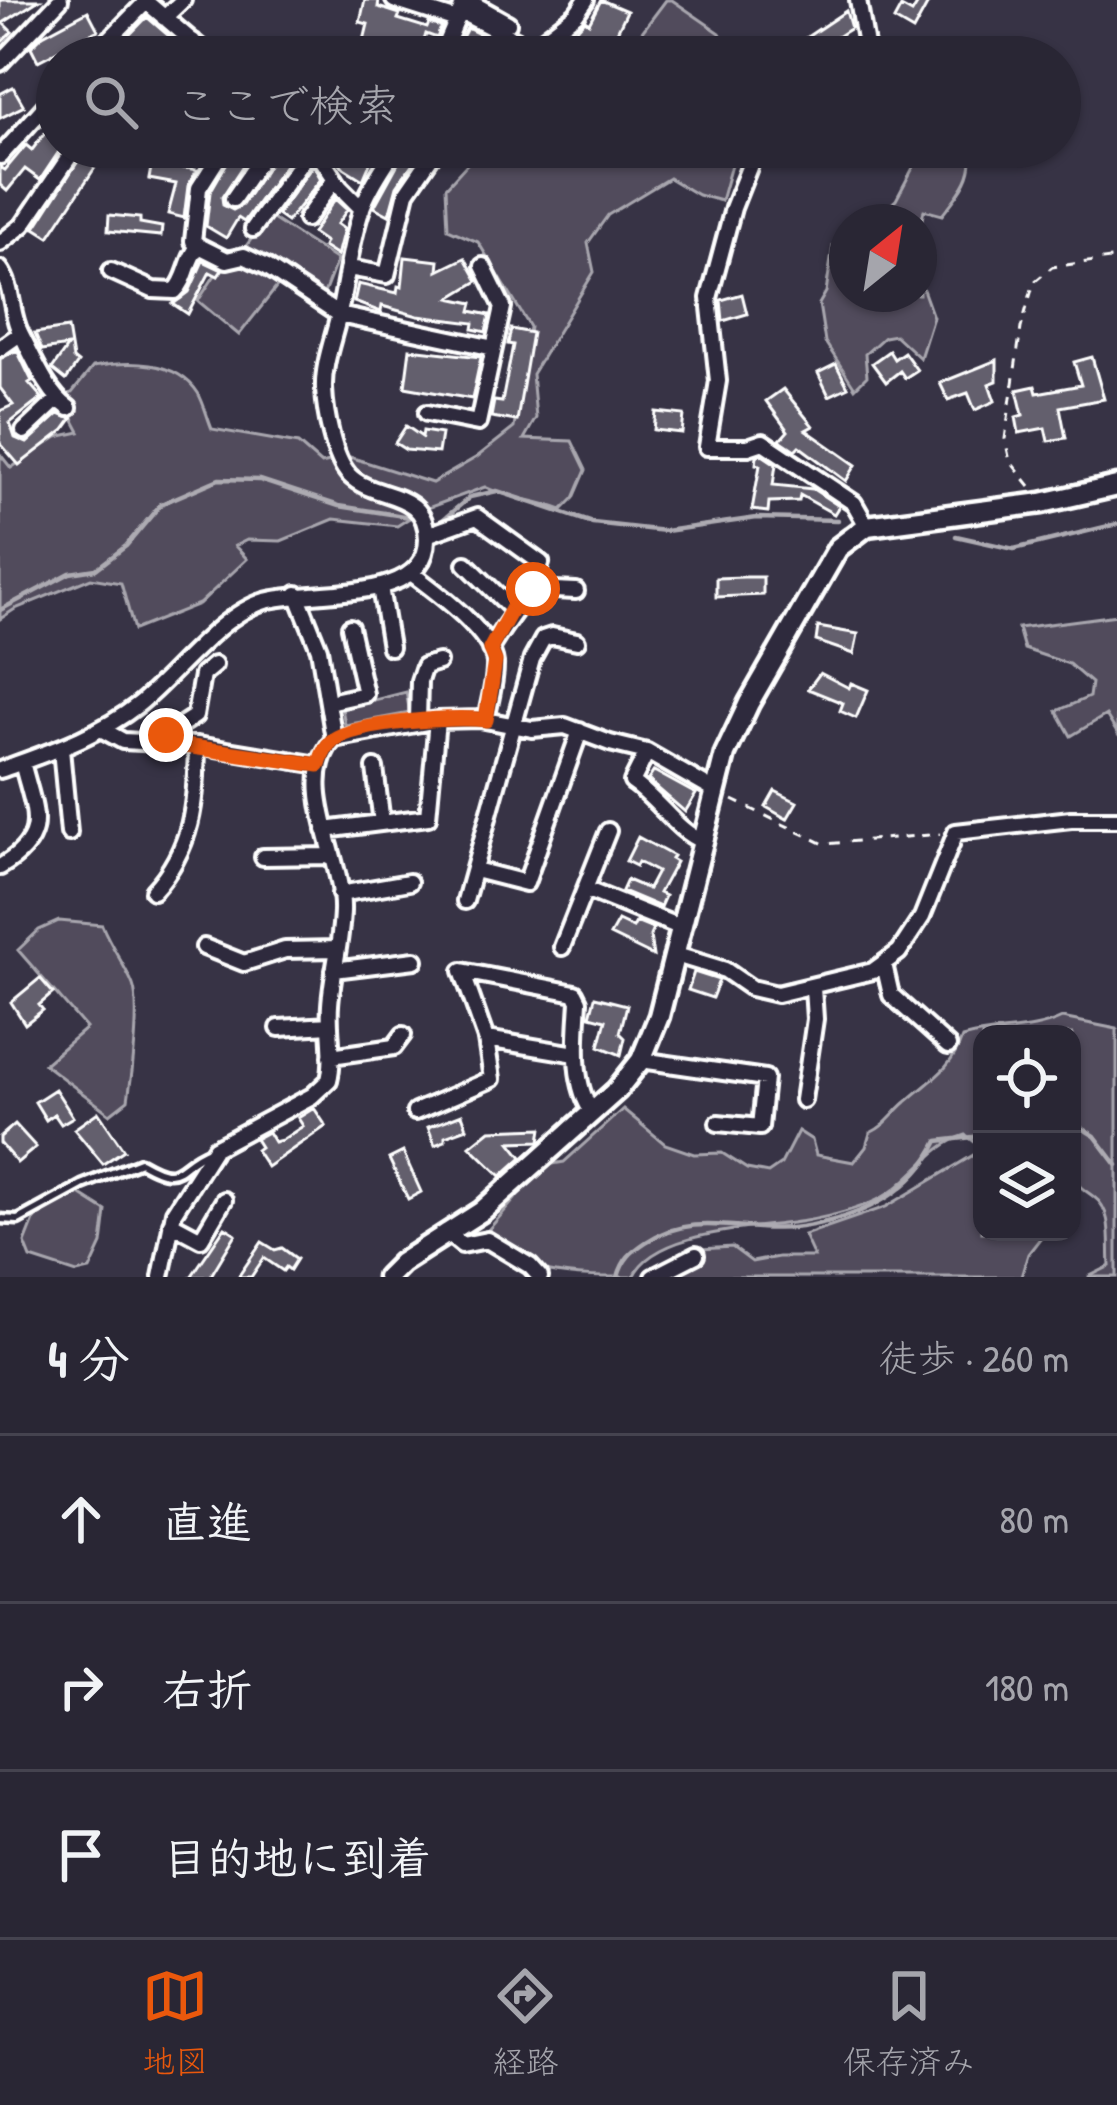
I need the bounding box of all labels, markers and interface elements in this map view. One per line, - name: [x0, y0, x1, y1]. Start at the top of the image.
- search box: [36, 36, 1081, 168]
- icon: search: [78, 69, 144, 135]
- text: ここで検索: [174, 74, 399, 135]
- north arrow: [829, 204, 937, 312]
- route start: [506, 562, 560, 616]
- route end: [139, 708, 193, 762]
- map controls: [973, 1025, 1081, 1241]
- button: locate: [973, 1025, 1081, 1133]
- button: layers: [973, 1133, 1081, 1241]
- text: 4 分: [48, 1324, 130, 1393]
- text: 徒歩 · 260 m: [878, 1331, 1069, 1384]
- icon: ahead: [48, 1486, 114, 1552]
- text: 直進: [162, 1491, 252, 1552]
- text: 80 m: [999, 1492, 1069, 1545]
- icon: right: [48, 1654, 114, 1720]
- text: 右折: [162, 1659, 252, 1720]
- text: 180 m: [985, 1660, 1069, 1713]
- icon: arrive: [48, 1822, 114, 1888]
- text: 目的地に到着: [162, 1827, 432, 1888]
- tab: 地図: [142, 1963, 208, 2083]
- tab: 経路: [492, 1963, 558, 2083]
- tab: 保存済み: [843, 1963, 975, 2083]

